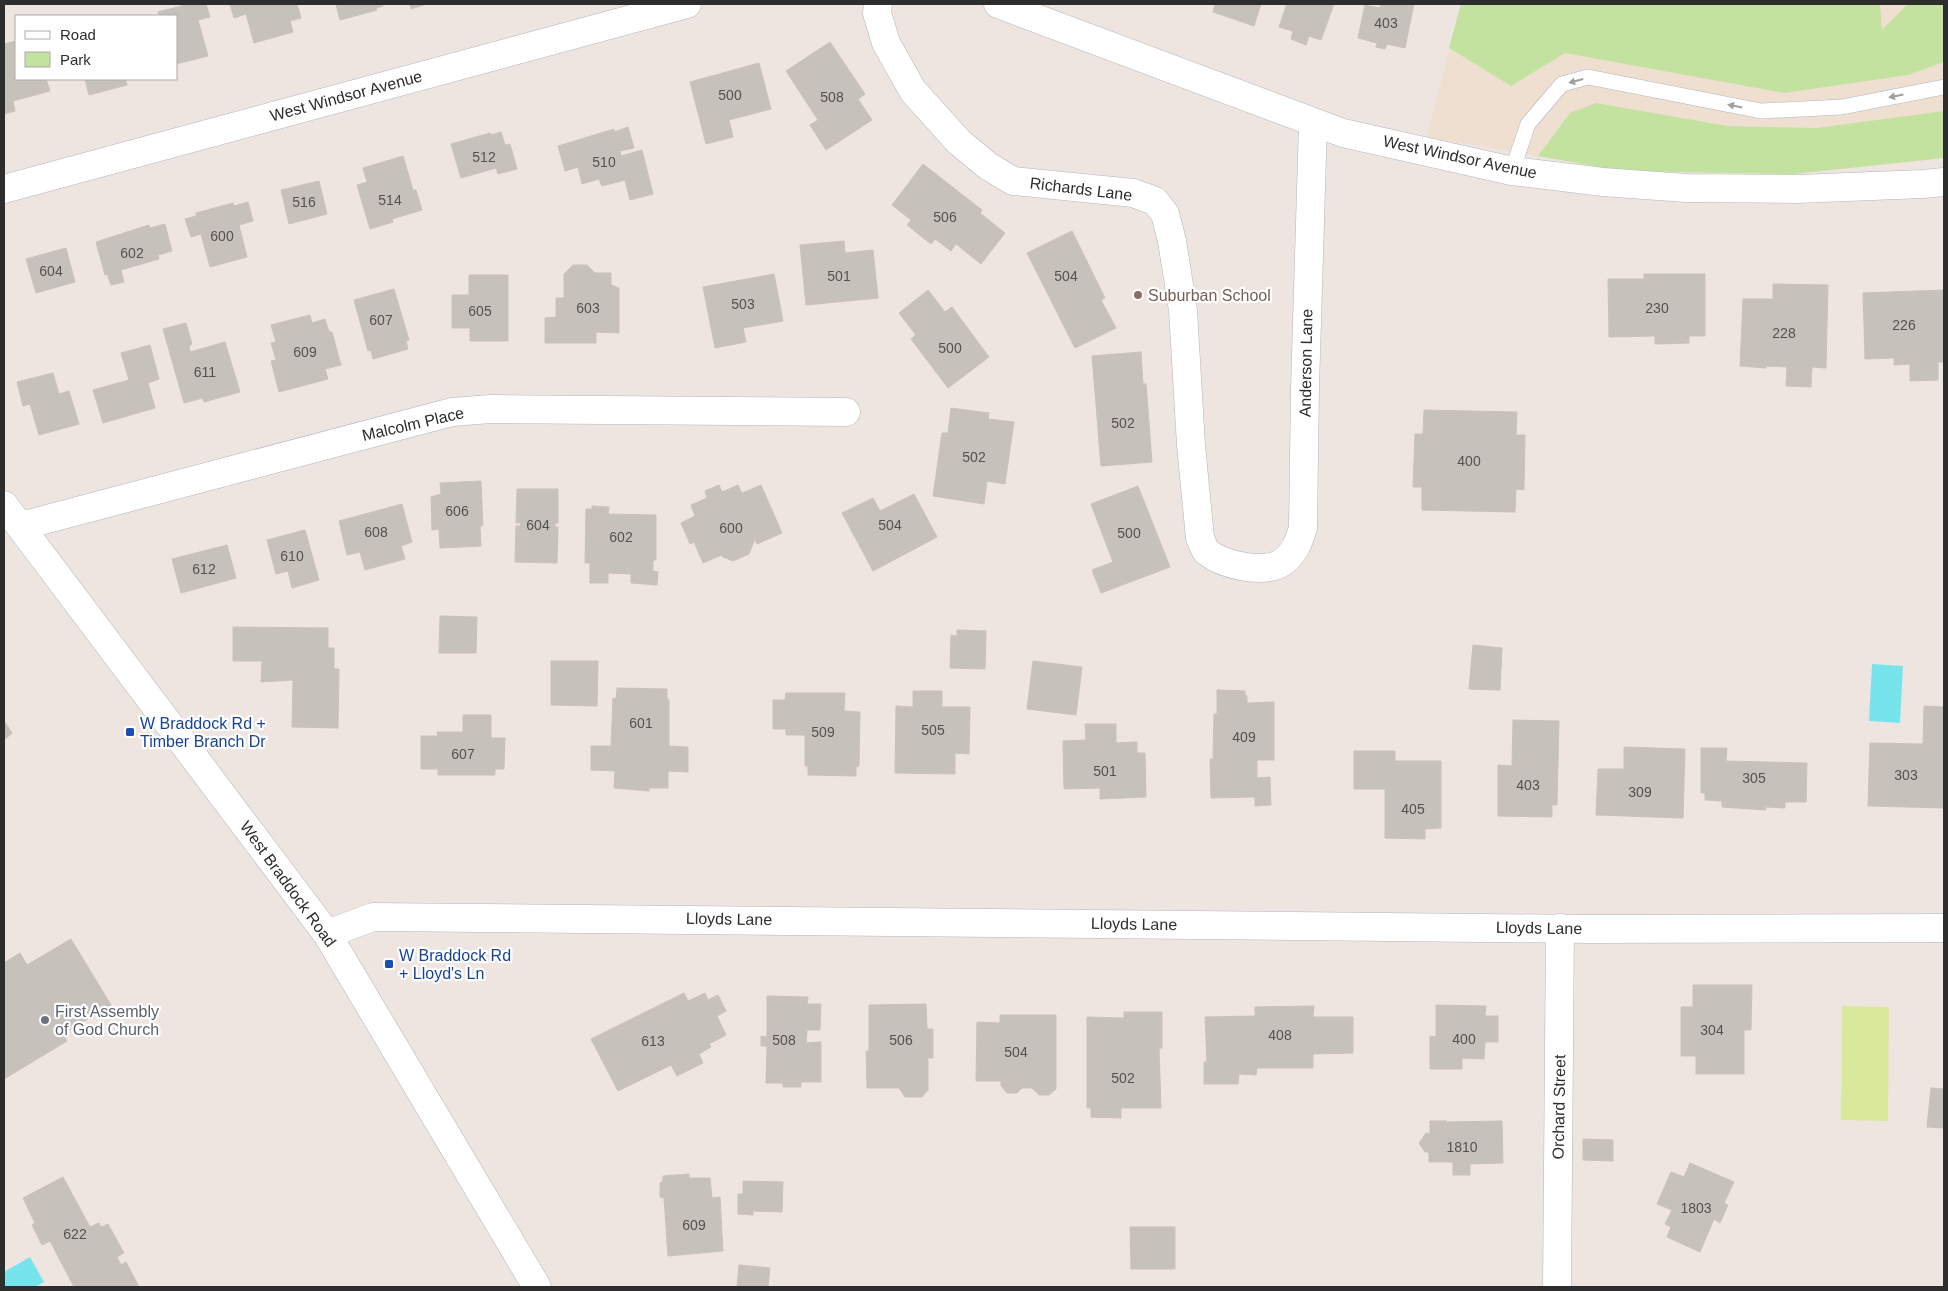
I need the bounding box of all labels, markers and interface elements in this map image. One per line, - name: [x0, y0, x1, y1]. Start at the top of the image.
- legend: [15, 15, 178, 80]
- house number: 403: [1374, 15, 1398, 31]
- text: Road: [60, 26, 96, 43]
- text: Park: [60, 51, 91, 68]
- street label: West Windsor Avenue: [268, 67, 424, 125]
- one-way arrow: [1569, 77, 1584, 85]
- house number: 500: [718, 87, 742, 103]
- house number: 508: [820, 89, 844, 105]
- one-way arrow: [1889, 92, 1904, 100]
- one-way arrow: [1727, 101, 1743, 109]
- street label: West Windsor Avenue: [1382, 132, 1539, 182]
- house number: 512: [472, 149, 496, 165]
- house number: 510: [592, 154, 616, 170]
- street label: Richards Lane: [1029, 174, 1133, 204]
- house number: 514: [378, 192, 402, 208]
- house number: 516: [292, 194, 316, 210]
- house number: 506: [933, 209, 957, 225]
- house number: 600: [210, 228, 234, 244]
- house number: 602: [120, 245, 144, 261]
- house number: 604: [39, 263, 63, 279]
- house number: 501: [827, 268, 851, 284]
- house number: 504: [1054, 268, 1078, 284]
- place label: Suburban School: [1148, 287, 1271, 304]
- marker: Suburban School: [1132, 289, 1144, 301]
- house number: 503: [731, 296, 755, 312]
- house number: 603: [576, 300, 600, 316]
- house number: 230: [1645, 300, 1669, 316]
- house number: 605: [468, 303, 492, 319]
- street label: Anderson Lane: [1297, 308, 1315, 417]
- house number: 607: [369, 312, 393, 328]
- house number: 226: [1892, 317, 1916, 333]
- house number: 228: [1772, 325, 1796, 341]
- house number: 500: [938, 340, 962, 356]
- house number: 609: [293, 344, 317, 360]
- house number: 611: [194, 364, 216, 380]
- street label: Malcolm Place: [360, 404, 466, 444]
- house number: 502: [1111, 415, 1135, 431]
- house number: 502: [962, 449, 986, 465]
- house number: 400: [1457, 453, 1481, 469]
- house number: 606: [445, 503, 469, 519]
- house number: 604: [526, 517, 550, 533]
- house number: 504: [878, 517, 902, 533]
- house number: 600: [719, 520, 743, 536]
- house number: 608: [364, 524, 388, 540]
- house number: 500: [1117, 525, 1141, 541]
- house number: 602: [609, 529, 633, 545]
- house number: 610: [280, 548, 304, 564]
- house number: 612: [192, 561, 216, 577]
- place label: W Braddock Rd + Timber Branch Dr: [140, 715, 266, 750]
- house number: 601: [629, 715, 653, 731]
- house number: 505: [921, 722, 945, 738]
- house number: 509: [811, 724, 835, 740]
- marker: W Braddock Rd + Timber Branch Dr: [124, 726, 136, 738]
- house number: 409: [1232, 729, 1256, 745]
- house number: 607: [451, 746, 475, 762]
- house number: 501: [1093, 763, 1117, 779]
- house number: 303: [1894, 767, 1918, 783]
- house number: 305: [1742, 770, 1766, 786]
- house number: 403: [1516, 777, 1540, 793]
- house number: 309: [1628, 784, 1652, 800]
- house number: 405: [1401, 801, 1425, 817]
- street label: West Braddock Road: [237, 818, 339, 950]
- street label: Lloyds Lane: [686, 910, 772, 928]
- street label: Lloyds Lane: [1091, 915, 1177, 933]
- street label: Lloyds Lane: [1496, 919, 1582, 937]
- place label: W Braddock Rd + Lloyd's Ln: [399, 947, 511, 982]
- marker: W Braddock Rd + Lloyd's Ln: [383, 958, 395, 970]
- place label: First Assembly of God Church: [55, 1003, 159, 1038]
- marker: First Assembly of God Church: [39, 1014, 51, 1026]
- house number: 304: [1700, 1022, 1724, 1038]
- house number: 408: [1268, 1027, 1292, 1043]
- house number: 400: [1452, 1031, 1476, 1047]
- house number: 508: [772, 1032, 796, 1048]
- house number: 506: [889, 1032, 913, 1048]
- house number: 613: [641, 1033, 665, 1049]
- house number: 504: [1004, 1044, 1028, 1060]
- street label: Orchard Street: [1550, 1054, 1568, 1160]
- house number: 502: [1111, 1070, 1135, 1086]
- house number: 1810: [1446, 1139, 1478, 1155]
- house number: 1803: [1680, 1200, 1712, 1216]
- house number: 609: [682, 1217, 706, 1233]
- house number: 622: [63, 1226, 87, 1242]

